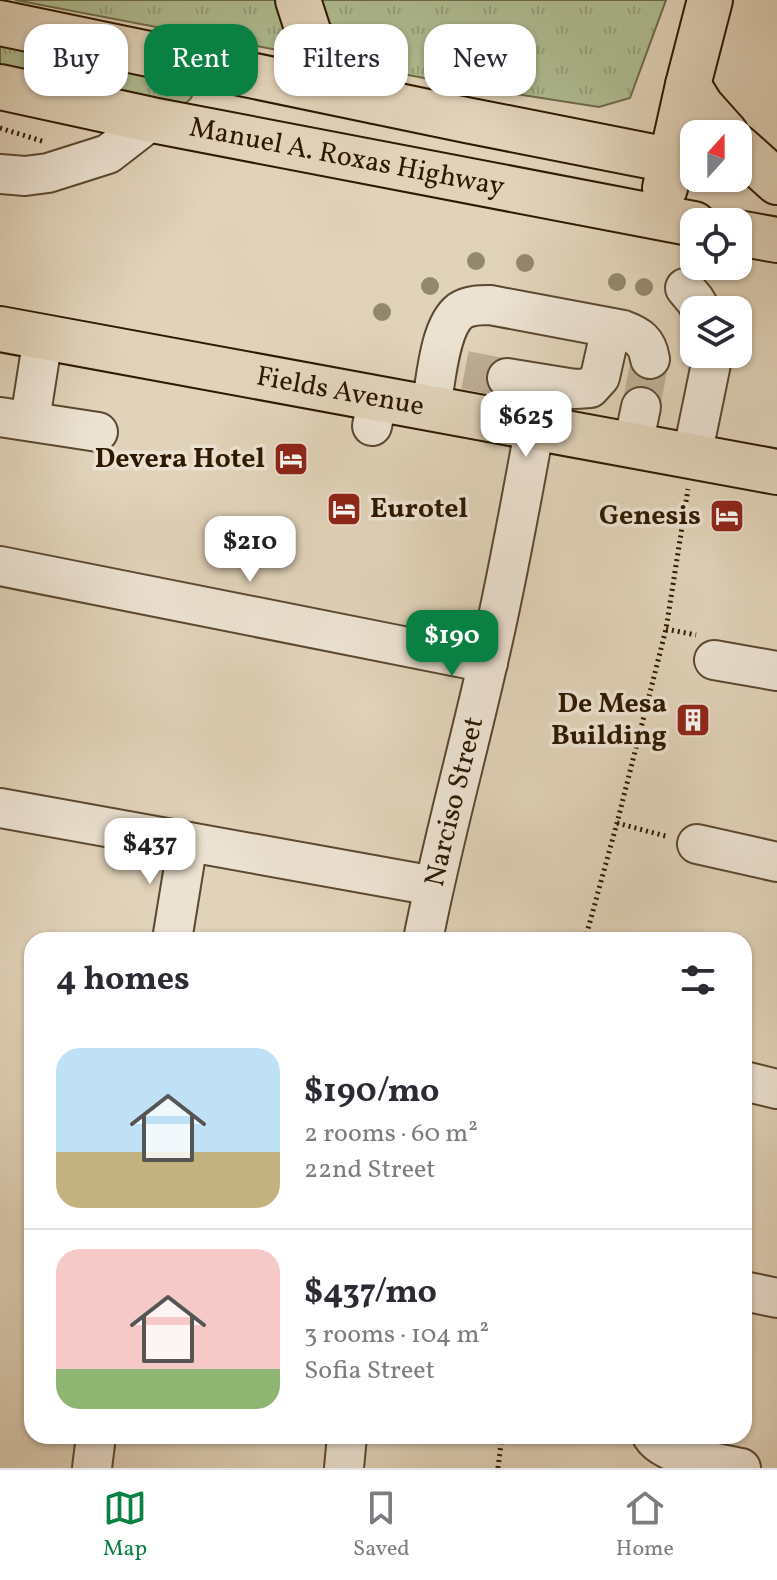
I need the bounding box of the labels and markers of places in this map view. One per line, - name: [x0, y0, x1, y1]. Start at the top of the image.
- pin: $625: [479, 391, 573, 459]
- place label: Devera Hotel: [95, 440, 265, 479]
- hotel icon: Devera Hotel: [272, 440, 310, 478]
- hotel icon: Eurotel: [325, 490, 363, 528]
- place label: Eurotel: [370, 490, 468, 529]
- place label: Genesis: [599, 497, 701, 536]
- hotel icon: Genesis: [708, 497, 746, 535]
- pin: $210: [203, 516, 297, 584]
- pin: $190: [405, 610, 499, 678]
- place label: De Mesa Building: [551, 685, 667, 756]
- building icon: De Mesa Building: [674, 701, 712, 739]
- pin: $437: [103, 818, 197, 886]

